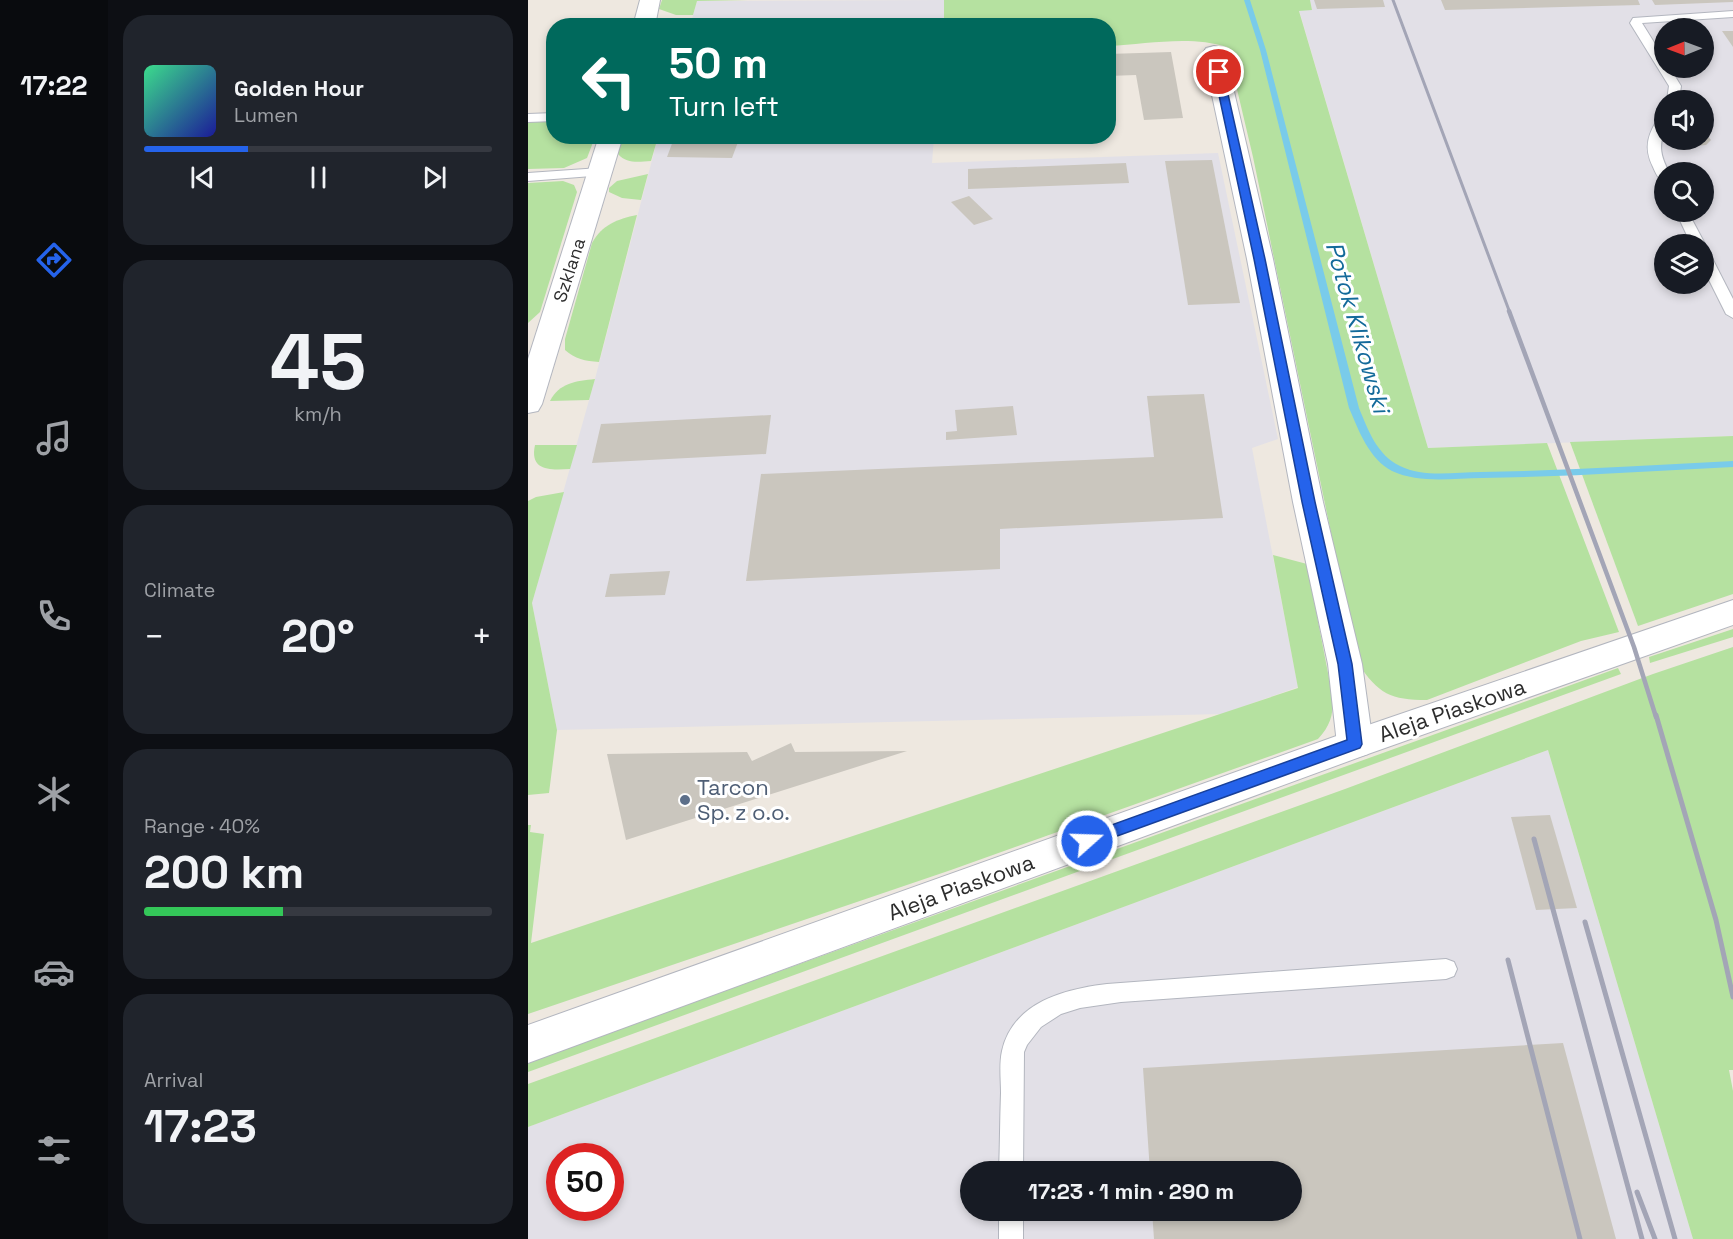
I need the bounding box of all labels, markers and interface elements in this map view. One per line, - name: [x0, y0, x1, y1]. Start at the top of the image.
- north arrow: [1654, 18, 1714, 78]
- map controls: [1654, 18, 1714, 294]
- text: 50 m: [669, 37, 768, 90]
- icon: left: [570, 42, 648, 120]
- pin: [1193, 46, 1244, 97]
- icon: arrive: [1202, 55, 1235, 88]
- text: 17:22: [20, 68, 88, 103]
- text: Golden Hour: [234, 74, 364, 102]
- text: Turn left: [669, 89, 779, 124]
- button: sound: [1654, 90, 1714, 150]
- text: Lumen: [234, 102, 298, 128]
- icon: previous: [186, 161, 219, 194]
- icon: pause: [302, 161, 335, 194]
- icon: next: [418, 161, 451, 194]
- button: search: [1654, 162, 1714, 222]
- button: layers: [1654, 234, 1714, 294]
- street label: Szklana: [548, 235, 590, 305]
- water label: Potok Klikowski: [1319, 238, 1398, 419]
- icon: directions: [33, 239, 75, 281]
- text: 45: [270, 312, 366, 412]
- text: km/h: [294, 401, 342, 427]
- icon: music: [33, 417, 75, 459]
- text: Climate: [144, 577, 215, 603]
- icon: phone: [33, 595, 75, 637]
- text: 20°: [281, 608, 355, 665]
- text: −: [144, 616, 164, 658]
- text: +: [472, 616, 492, 658]
- street label: Aleja Piaskowa: [1375, 672, 1529, 748]
- icon: climate: [33, 773, 75, 815]
- place label: Tarcon Sp. z o.o.: [697, 773, 790, 826]
- marker: Tarcon Sp. z o.o.: [678, 793, 692, 807]
- position arrow: [1055, 809, 1119, 873]
- text: Range · 40%: [144, 813, 260, 839]
- text: 200 km: [144, 844, 304, 901]
- street label: Aleja Piaskowa: [884, 847, 1038, 926]
- icon: car: [33, 951, 75, 993]
- text: Arrival: [144, 1067, 203, 1093]
- text: 17:23: [144, 1098, 257, 1155]
- icon: filters: [33, 1129, 75, 1171]
- speed limit sign: 50: [546, 1143, 624, 1221]
- text: 17:23 · 1 min · 290 m: [1028, 1177, 1234, 1205]

